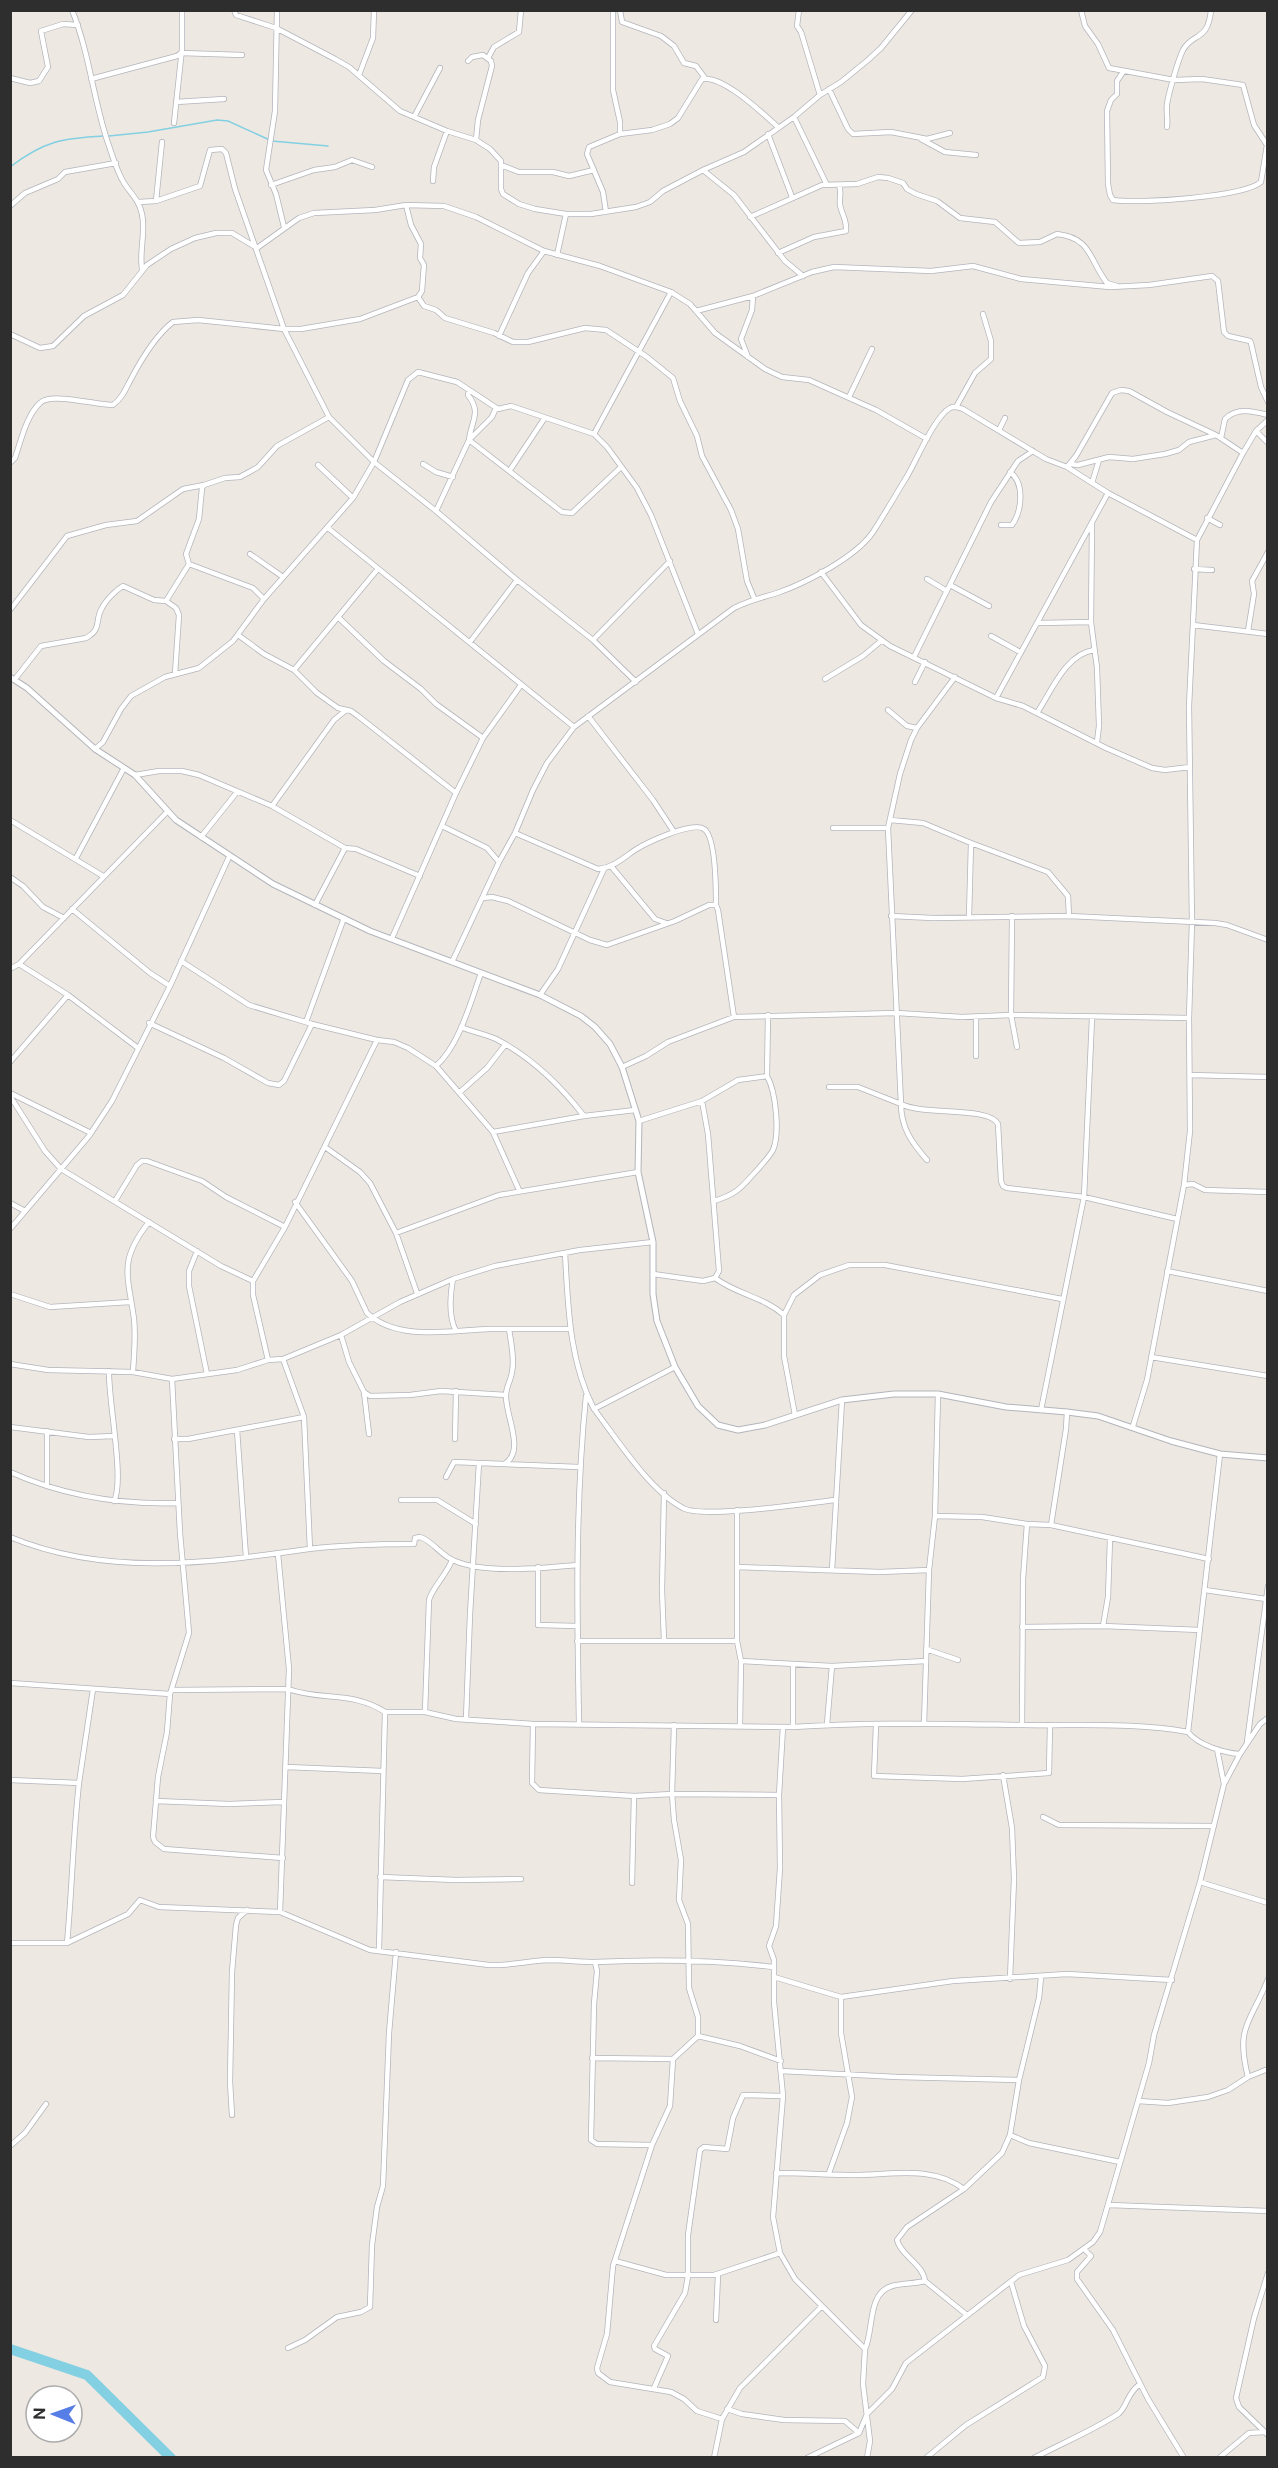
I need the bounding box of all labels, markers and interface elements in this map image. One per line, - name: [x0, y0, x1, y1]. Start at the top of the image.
- north arrow: [24, 2384, 84, 2444]
- text: N: [30, 2407, 49, 2420]

